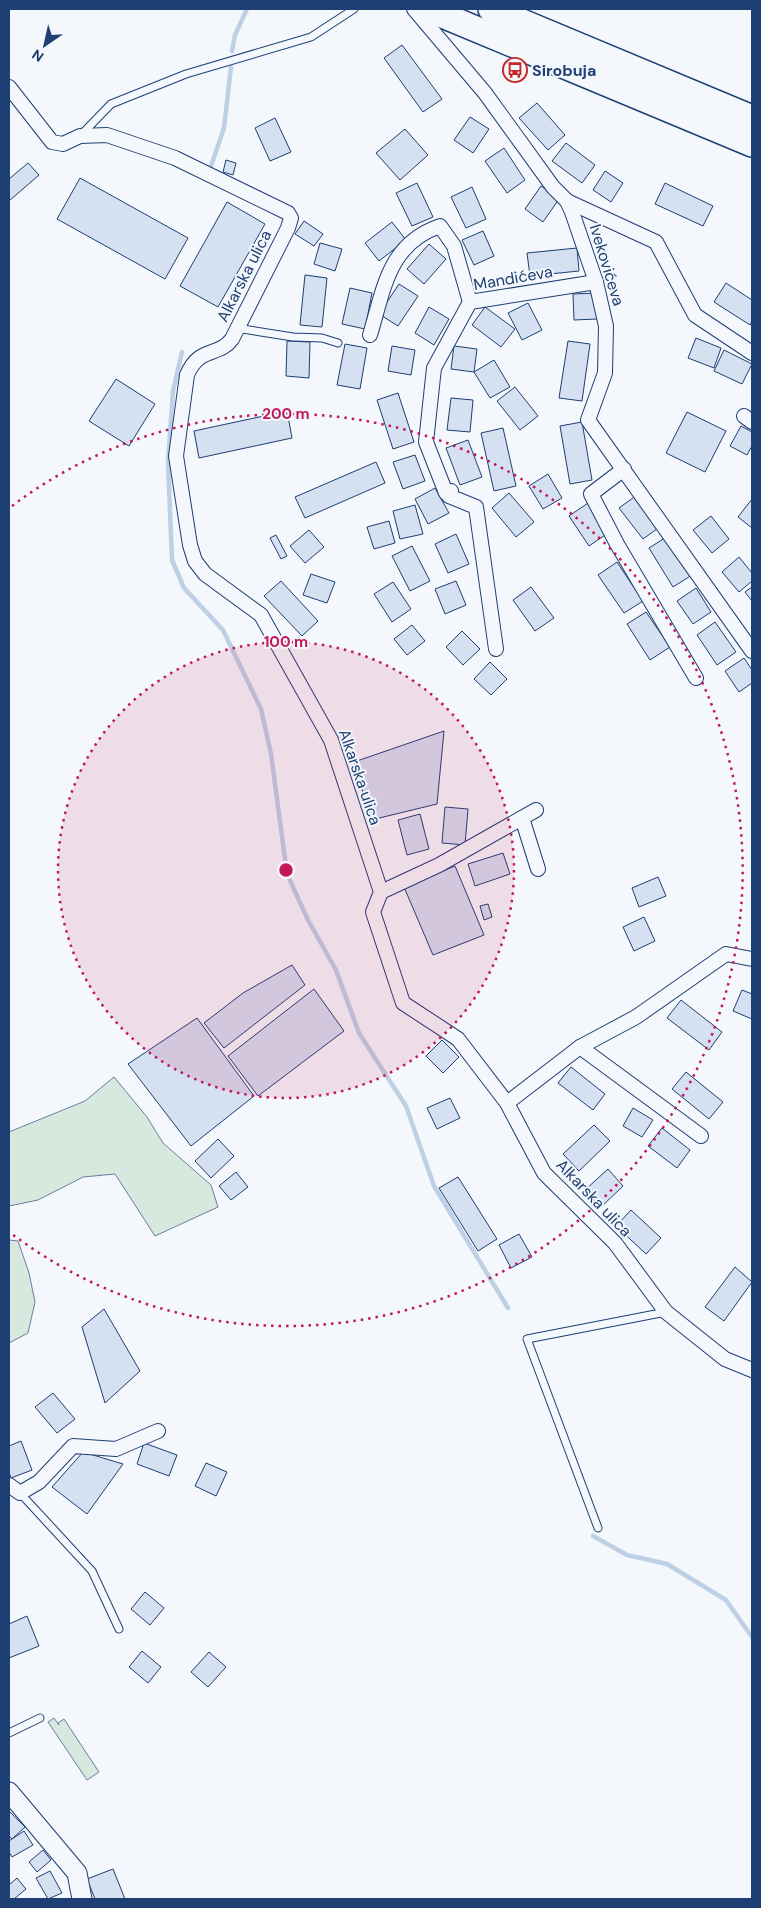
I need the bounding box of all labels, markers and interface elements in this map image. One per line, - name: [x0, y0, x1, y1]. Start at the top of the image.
- north arrow: [20, 20, 70, 70]
- text: N: [28, 45, 47, 66]
- bus stop icon: Sirobuja: [502, 57, 528, 83]
- place label: Sirobuja: [532, 60, 596, 81]
- street label: Ivekovićeva: [585, 222, 629, 308]
- street label: Alkarska ulica: [212, 227, 276, 325]
- street label: Mandićeva: [472, 261, 554, 295]
- text: 200 m: [262, 404, 310, 424]
- text: 100 m: [264, 632, 308, 652]
- street label: Alkarska ulica: [334, 726, 386, 828]
- centre of rings: [277, 861, 295, 879]
- street label: Alkarska ulica: [552, 1155, 636, 1241]

